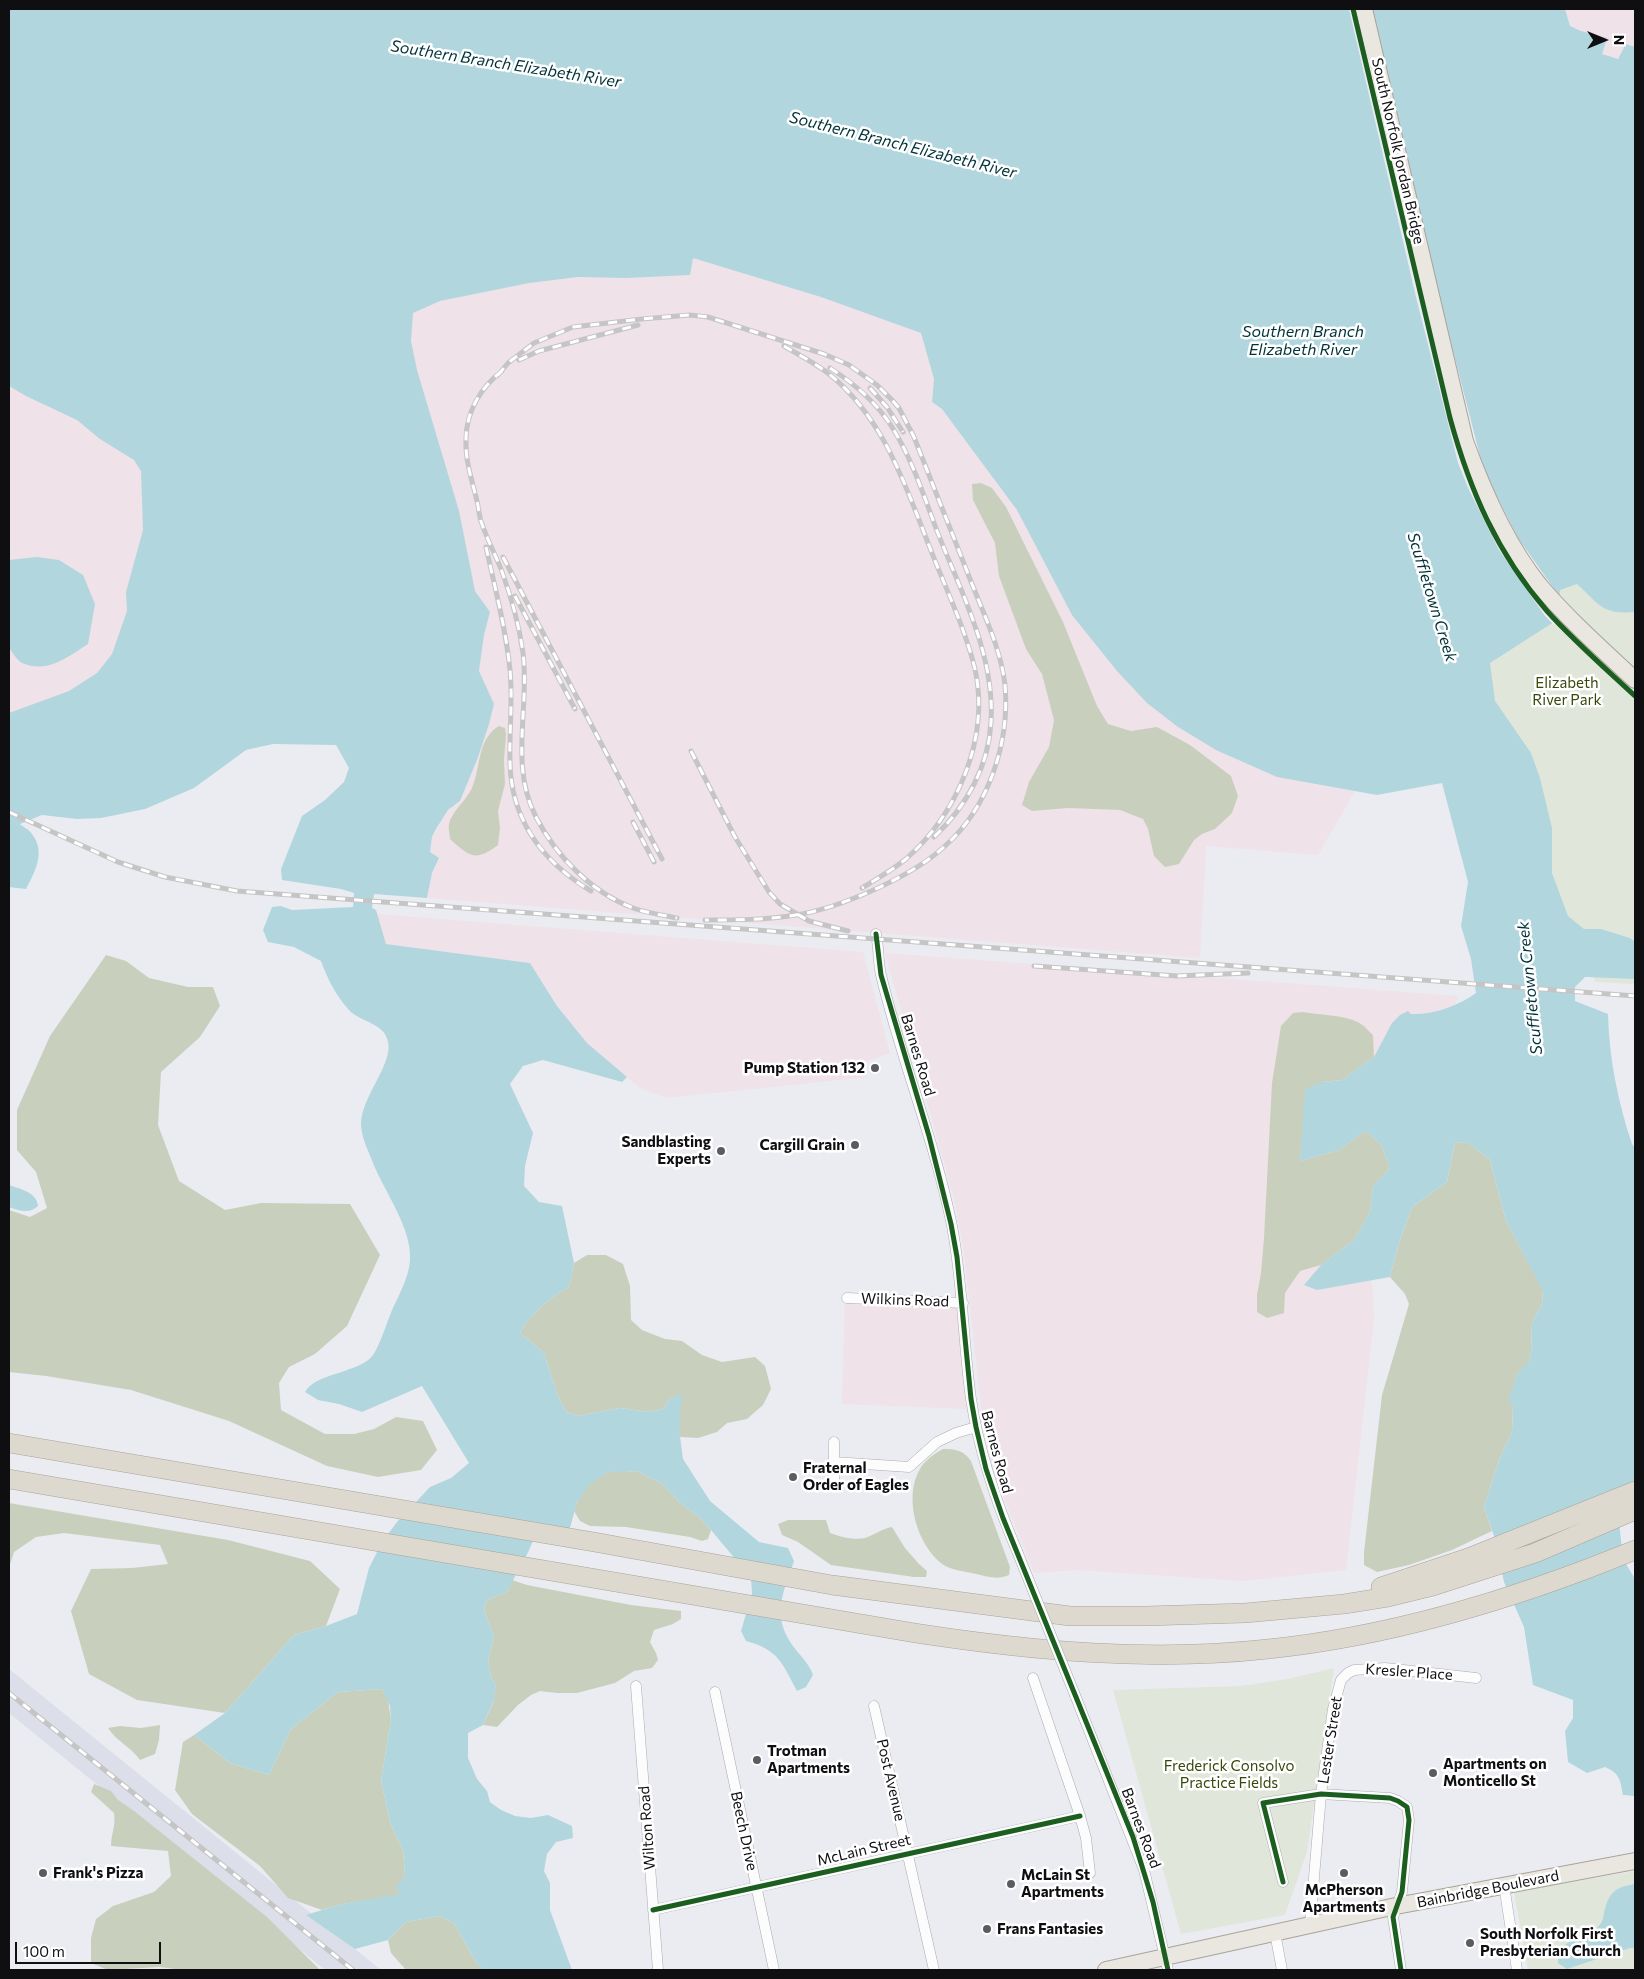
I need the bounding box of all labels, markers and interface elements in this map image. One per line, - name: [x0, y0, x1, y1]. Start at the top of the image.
- north arrow: [1579, 15, 1629, 65]
- text: N: [1611, 35, 1628, 45]
- water label: Southern Branch Elizabeth River: [389, 36, 623, 92]
- street label: South Norfolk Jordan Bridge: [1368, 56, 1428, 246]
- water label: Southern Branch Elizabeth River: [788, 107, 1018, 183]
- water label: Southern Branch Elizabeth River: [1242, 322, 1364, 360]
- water label: Scuffletown Creek: [1403, 530, 1461, 664]
- park label: Elizabeth River Park: [1532, 674, 1602, 709]
- water label: Scuffletown Creek: [1513, 920, 1547, 1056]
- street label: Barnes Road: [897, 1012, 939, 1098]
- place label: Pump Station 132: [744, 1059, 865, 1077]
- marker: Pump Station 132: [869, 1062, 881, 1074]
- place label: Sandblasting Experts: [621, 1133, 711, 1168]
- place label: Cargill Grain: [759, 1136, 845, 1154]
- marker: Cargill Grain: [849, 1139, 861, 1151]
- marker: Sandblasting Experts: [715, 1145, 727, 1157]
- street label: Wilkins Road: [861, 1289, 949, 1311]
- street label: Barnes Road: [977, 1409, 1017, 1495]
- place label: Fraternal Order of Eagles: [803, 1459, 909, 1494]
- marker: Fraternal Order of Eagles: [787, 1471, 799, 1483]
- street label: Kresler Place: [1365, 1660, 1453, 1684]
- street label: Lester Street: [1314, 1695, 1346, 1785]
- street label: Post Avenue: [873, 1737, 909, 1823]
- place label: Trotman Apartments: [767, 1742, 850, 1777]
- marker: Trotman Apartments: [751, 1754, 763, 1766]
- place label: Apartments on Monticello St: [1443, 1755, 1547, 1790]
- park label: Frederick Consolvo Practice Fields: [1164, 1757, 1294, 1792]
- marker: Apartments on Monticello St: [1427, 1767, 1439, 1779]
- street label: Wilton Road: [635, 1785, 659, 1871]
- street label: Barnes Road: [1117, 1785, 1165, 1871]
- street label: Beech Drive: [727, 1790, 761, 1872]
- street label: McLain Street: [815, 1830, 913, 1870]
- place label: Frank's Pizza: [53, 1864, 143, 1882]
- place label: McLain St Apartments: [1021, 1866, 1104, 1901]
- street label: Bainbridge Boulevard: [1415, 1866, 1561, 1912]
- marker: Frank's Pizza: [37, 1867, 49, 1879]
- marker: McPherson Apartments: [1338, 1867, 1350, 1879]
- marker: McLain St Apartments: [1005, 1878, 1017, 1890]
- place label: McPherson Apartments: [1302, 1881, 1386, 1916]
- place label: Frans Fantasies: [997, 1920, 1103, 1938]
- marker: Frans Fantasies: [981, 1923, 993, 1935]
- place label: South Norfolk First Presbyterian Church: [1480, 1925, 1621, 1960]
- scale bar: [18, 1932, 164, 1964]
- marker: South Norfolk First Presbyterian Church: [1464, 1937, 1476, 1949]
- text: 100 m: [23, 1942, 65, 1960]

